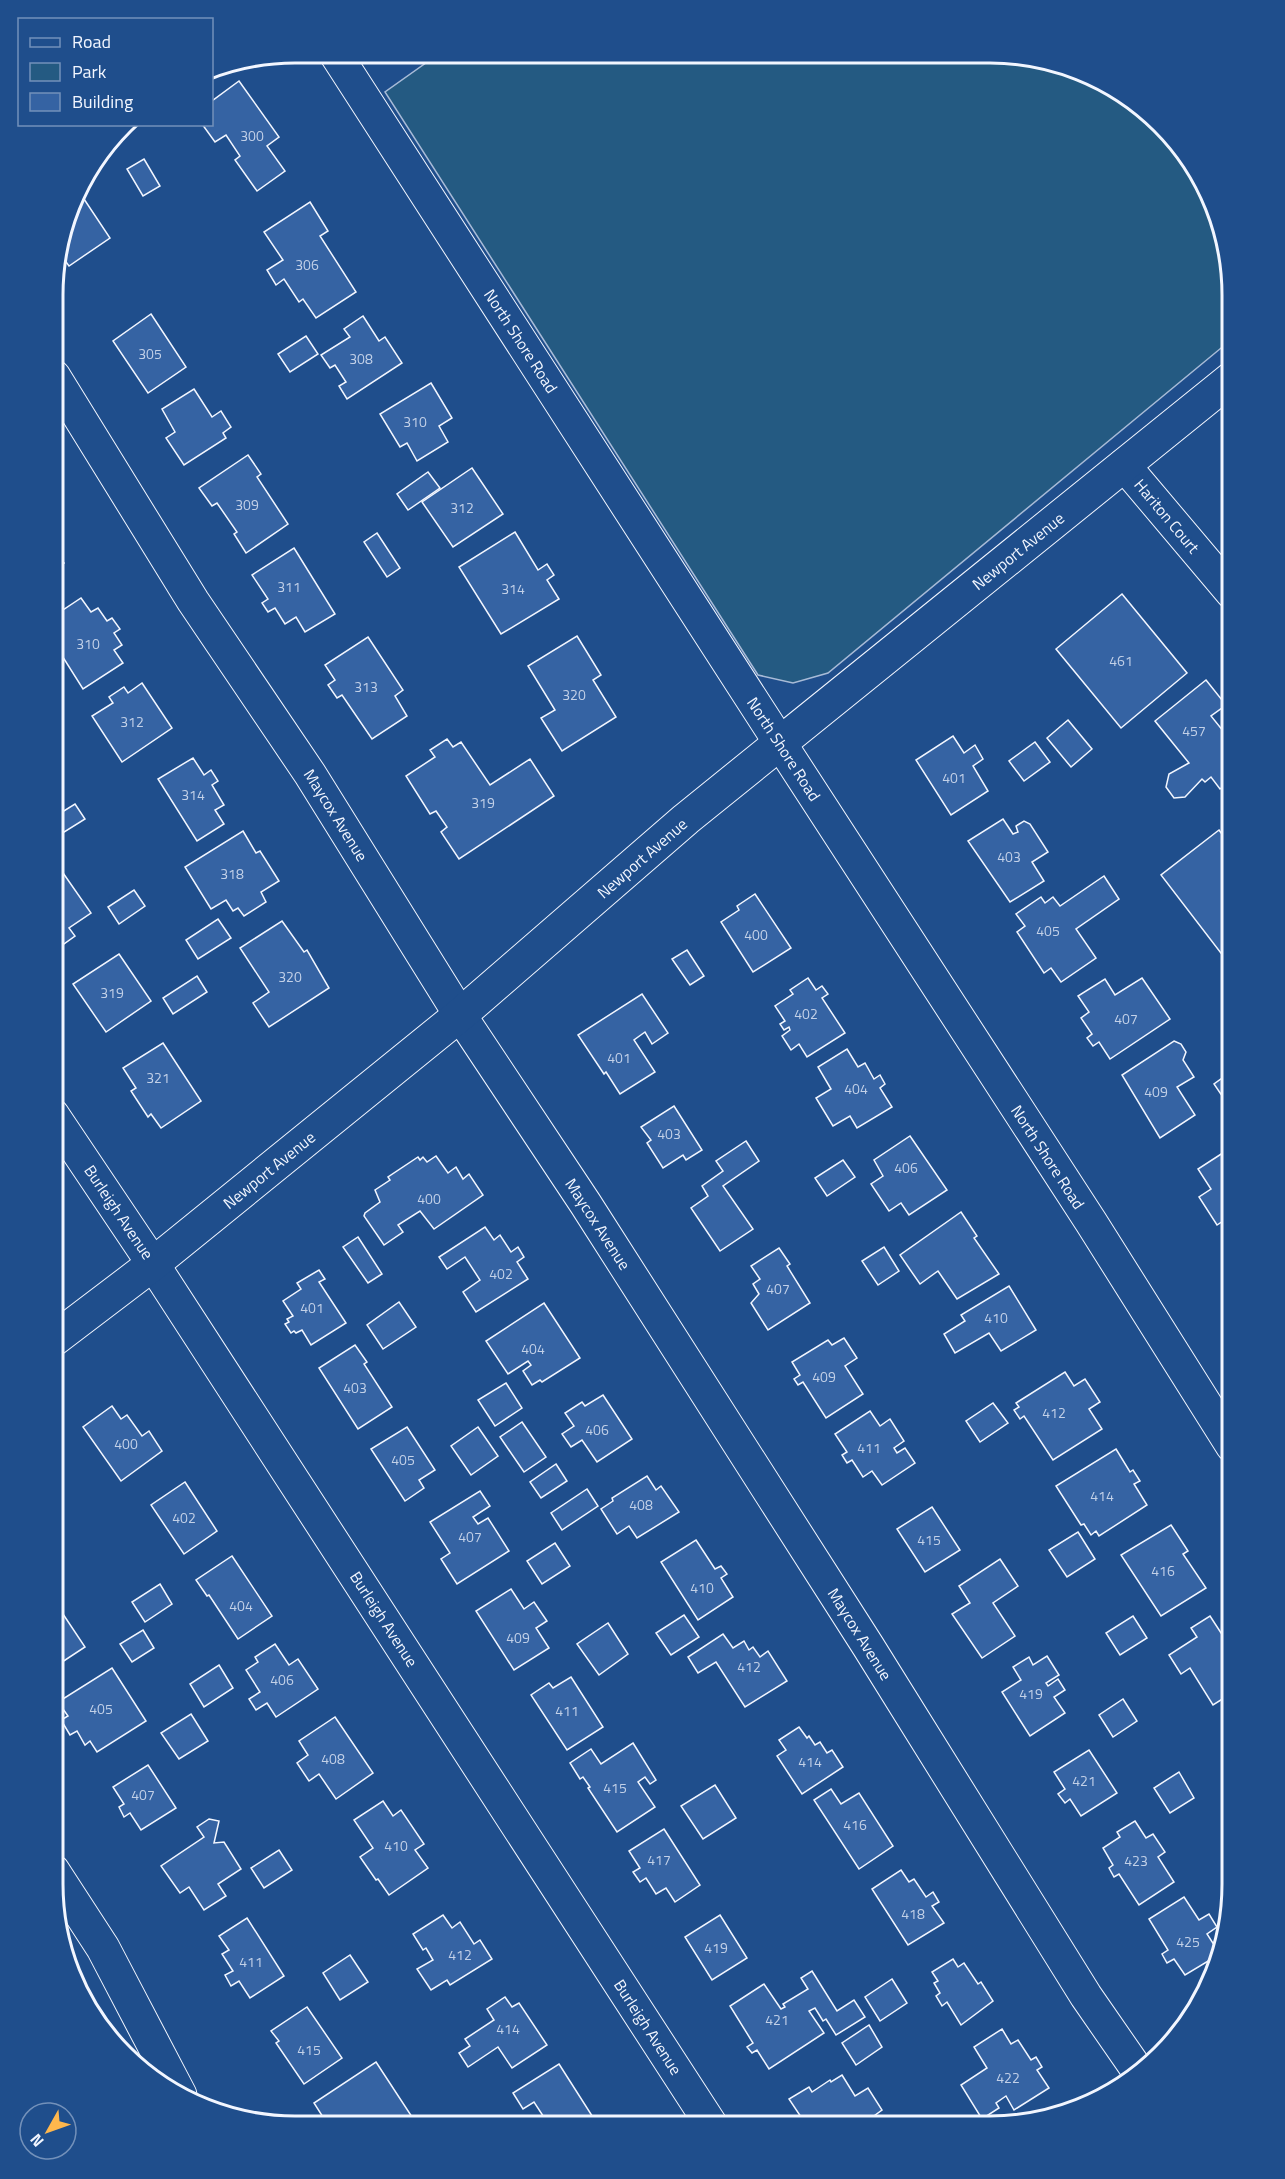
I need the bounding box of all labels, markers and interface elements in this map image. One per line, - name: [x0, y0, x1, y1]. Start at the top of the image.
- legend: [18, 18, 213, 126]
- text: Road: [72, 28, 111, 55]
- text: Park: [72, 58, 107, 85]
- text: Building: [72, 88, 133, 115]
- house number: 300: [240, 125, 264, 146]
- house number: 306: [295, 254, 319, 275]
- street label: North Shore Road: [478, 284, 564, 398]
- house number: 305: [138, 343, 162, 364]
- house number: 308: [349, 348, 373, 369]
- house number: 310: [403, 411, 427, 432]
- street label: Hariton Court: [1129, 474, 1206, 559]
- house number: 309: [235, 494, 259, 515]
- house number: 312: [450, 497, 474, 518]
- street label: Newport Avenue: [967, 506, 1069, 596]
- house number: 311: [277, 576, 301, 597]
- house number: 314: [501, 578, 525, 599]
- house number: 310: [76, 633, 100, 654]
- house number: 461: [1109, 650, 1133, 671]
- house number: 313: [354, 676, 378, 697]
- house number: 320: [562, 684, 586, 705]
- street label: North Shore Road: [741, 692, 827, 806]
- house number: 312: [120, 711, 144, 732]
- house number: 457: [1182, 720, 1206, 741]
- street label: Maycox Avenue: [298, 764, 374, 866]
- house number: 401: [942, 767, 966, 788]
- house number: 314: [181, 784, 205, 805]
- house number: 319: [471, 792, 495, 813]
- street label: Newport Avenue: [592, 812, 692, 904]
- house number: 403: [997, 846, 1021, 867]
- house number: 318: [220, 863, 244, 884]
- house number: 405: [1036, 920, 1060, 941]
- house number: 400: [744, 924, 768, 945]
- house number: 320: [278, 966, 302, 987]
- house number: 319: [100, 982, 124, 1003]
- house number: 402: [794, 1003, 818, 1024]
- house number: 407: [1114, 1008, 1138, 1029]
- house number: 401: [607, 1047, 631, 1068]
- house number: 321: [146, 1067, 170, 1088]
- house number: 404: [844, 1078, 868, 1099]
- house number: 409: [1144, 1081, 1168, 1102]
- street label: North Shore Road: [1005, 1100, 1091, 1214]
- house number: 403: [657, 1123, 681, 1144]
- street label: Newport Avenue: [218, 1125, 320, 1215]
- house number: 406: [894, 1157, 918, 1178]
- street label: Burleigh Avenue: [78, 1160, 160, 1264]
- street label: Maycox Avenue: [559, 1173, 637, 1275]
- house number: 400: [417, 1188, 441, 1209]
- house number: 402: [489, 1263, 513, 1284]
- house number: 407: [766, 1278, 790, 1299]
- house number: 401: [300, 1297, 324, 1318]
- house number: 410: [984, 1307, 1008, 1328]
- house number: 404: [521, 1338, 545, 1359]
- house number: 409: [812, 1366, 836, 1387]
- house number: 403: [343, 1377, 367, 1398]
- house number: 412: [1042, 1402, 1066, 1423]
- house number: 406: [585, 1419, 609, 1440]
- house number: 400: [114, 1433, 138, 1454]
- house number: 411: [857, 1437, 881, 1458]
- house number: 405: [391, 1449, 415, 1470]
- house number: 414: [1090, 1485, 1114, 1506]
- house number: 408: [629, 1494, 653, 1515]
- house number: 402: [172, 1507, 196, 1528]
- house number: 407: [458, 1526, 482, 1547]
- house number: 415: [917, 1529, 941, 1550]
- house number: 416: [1151, 1560, 1175, 1581]
- street label: Burleigh Avenue: [344, 1567, 424, 1671]
- house number: 410: [690, 1577, 714, 1598]
- street label: Maycox Avenue: [822, 1583, 898, 1685]
- house number: 404: [229, 1595, 253, 1616]
- house number: 409: [506, 1627, 530, 1648]
- house number: 412: [737, 1656, 761, 1677]
- house number: 406: [270, 1669, 294, 1690]
- house number: 419: [1019, 1683, 1043, 1704]
- house number: 405: [89, 1698, 113, 1719]
- house number: 411: [555, 1700, 579, 1721]
- house number: 408: [321, 1748, 345, 1769]
- house number: 414: [798, 1751, 822, 1772]
- house number: 421: [1072, 1770, 1096, 1791]
- house number: 415: [603, 1777, 627, 1798]
- house number: 407: [131, 1784, 155, 1805]
- house number: 416: [843, 1814, 867, 1835]
- house number: 410: [384, 1835, 408, 1856]
- house number: 417: [647, 1849, 671, 1870]
- house number: 423: [1124, 1850, 1148, 1871]
- house number: 418: [901, 1903, 925, 1924]
- house number: 425: [1176, 1931, 1200, 1952]
- house number: 419: [704, 1937, 728, 1958]
- house number: 412: [448, 1944, 472, 1965]
- house number: 411: [239, 1951, 263, 1972]
- street label: Burleigh Avenue: [608, 1975, 688, 2079]
- house number: 421: [765, 2009, 789, 2030]
- house number: 414: [496, 2018, 520, 2039]
- house number: 415: [297, 2039, 321, 2060]
- house number: 422: [996, 2067, 1020, 2088]
- north arrow: [18, 2101, 78, 2161]
- text: N: [24, 2129, 49, 2153]

